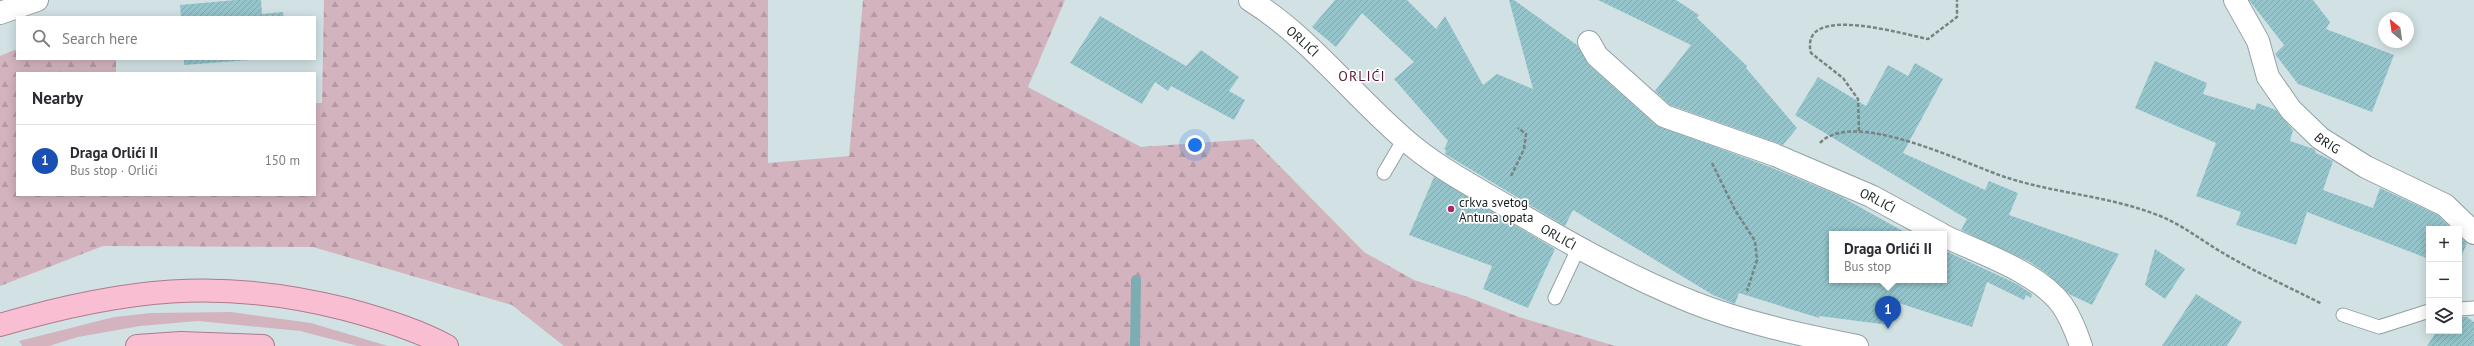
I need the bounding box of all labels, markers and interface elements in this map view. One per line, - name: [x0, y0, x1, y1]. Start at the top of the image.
- north arrow: [2378, 12, 2414, 48]
- search box: [16, 16, 316, 60]
- street label: ORLIĆI: [1283, 22, 1322, 61]
- icon: search: [30, 27, 52, 49]
- text: Search here: [62, 29, 138, 48]
- district label: ORLIĆI: [1338, 67, 1386, 85]
- text: Nearby: [32, 87, 83, 109]
- street label: BRIG: [2311, 129, 2343, 158]
- your location: [1185, 135, 1205, 155]
- text: Draga Orlići II: [70, 143, 158, 162]
- text: 1: [41, 152, 49, 169]
- text: 150 m: [265, 152, 300, 169]
- text: Bus stop · Orlići: [70, 162, 158, 179]
- street label: ORLIĆI: [1857, 184, 1899, 217]
- place label: crkva svetog Antuna opata: [1459, 194, 1533, 226]
- marker: crkva svetog Antuna opata: [1446, 204, 1456, 214]
- street label: ORLIĆI: [1538, 220, 1579, 254]
- map controls: [2426, 226, 2462, 334]
- button: +: [2426, 226, 2462, 262]
- popup: [1829, 231, 1947, 283]
- text: Draga Orlići II: [1844, 239, 1932, 258]
- text: Bus stop: [1844, 258, 1891, 275]
- button: −: [2426, 262, 2462, 298]
- pin: 1: [1875, 296, 1901, 329]
- button: layers: [2426, 298, 2462, 334]

